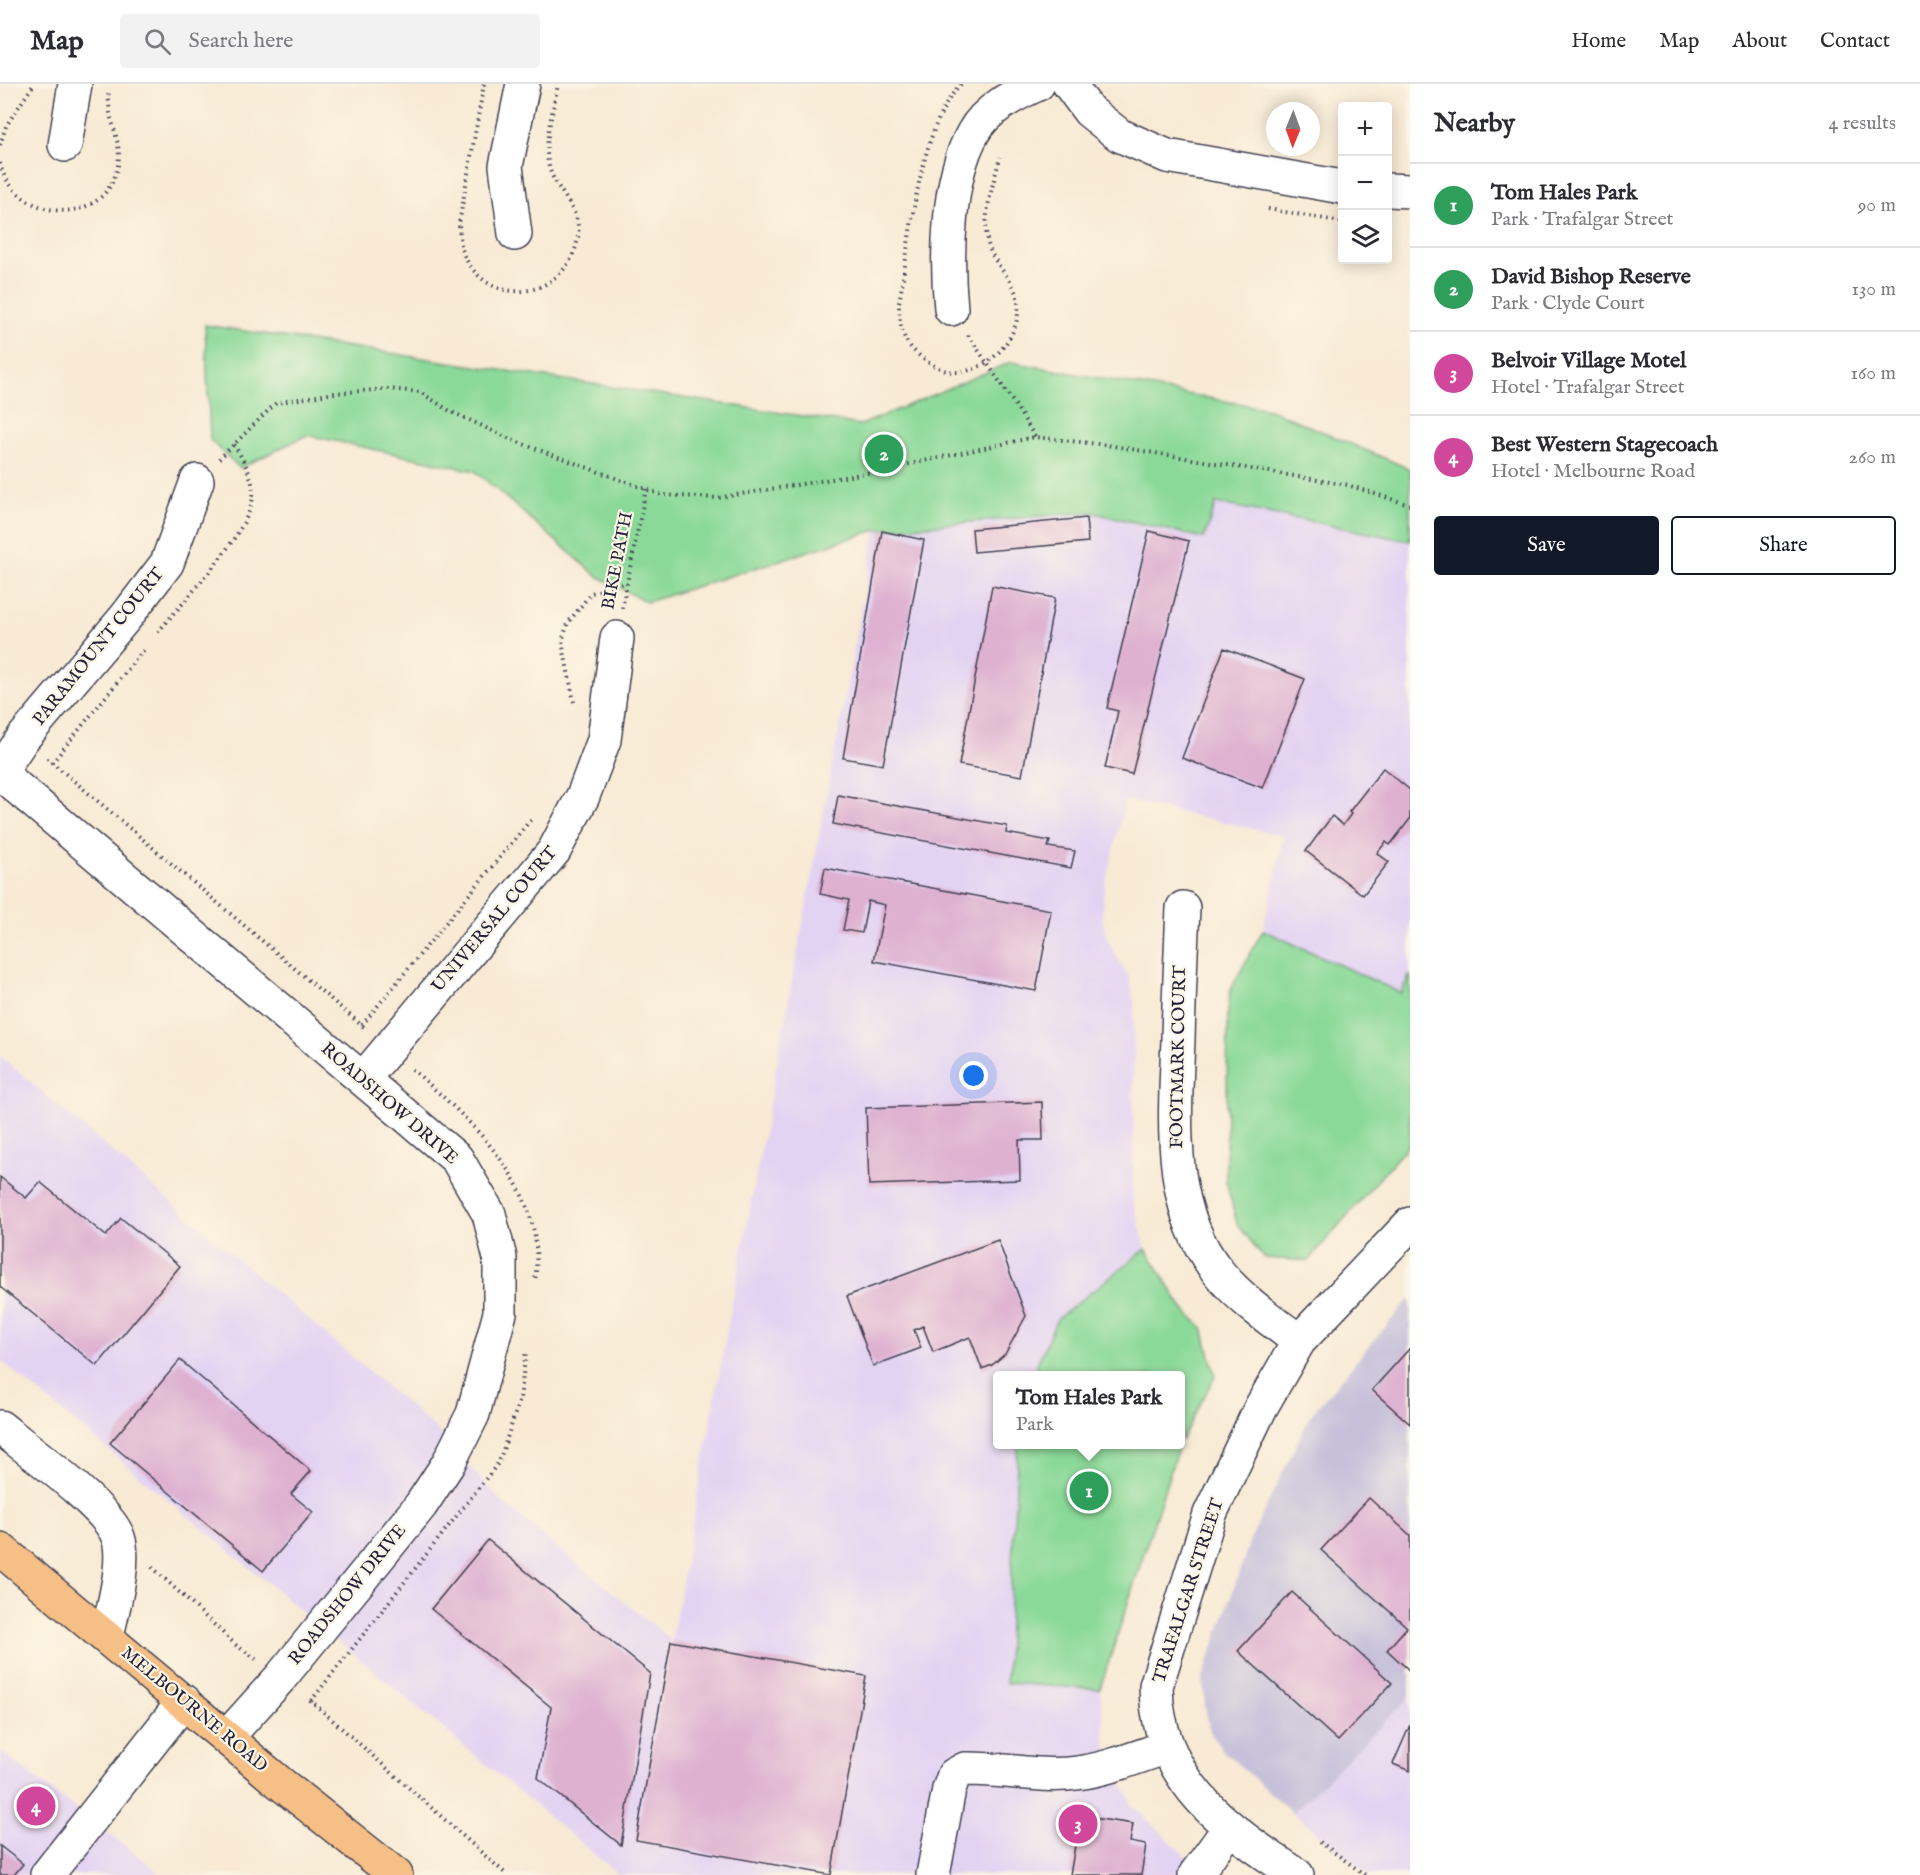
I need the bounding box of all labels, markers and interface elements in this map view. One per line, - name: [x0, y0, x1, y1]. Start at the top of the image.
- search box: [120, 14, 540, 68]
- text: Map: [30, 24, 84, 59]
- icon: search: [141, 25, 174, 58]
- text: Search here: [189, 27, 293, 55]
- text: Home: [1571, 28, 1626, 55]
- text: Map: [1659, 28, 1699, 55]
- text: About: [1732, 28, 1787, 55]
- text: Contact: [1820, 28, 1890, 55]
- north arrow: [1266, 102, 1320, 156]
- map controls: [1338, 102, 1392, 264]
- button: +: [1338, 102, 1392, 156]
- text: Nearby: [1434, 107, 1515, 140]
- text: 4 results: [1829, 111, 1896, 136]
- button: −: [1338, 156, 1392, 210]
- text: Tom Hales Park: [1491, 179, 1638, 207]
- text: 1: [1450, 193, 1457, 218]
- text: 90 m: [1858, 193, 1896, 218]
- text: Park · Trafalgar Street: [1491, 207, 1673, 232]
- button: layers: [1338, 210, 1392, 264]
- text: David Bishop Reserve: [1491, 263, 1691, 291]
- text: 2: [1449, 277, 1458, 302]
- text: 130 m: [1851, 277, 1896, 302]
- text: Park · Clyde Court: [1491, 291, 1645, 316]
- text: Belvoir Village Motel: [1491, 347, 1686, 375]
- text: 3: [1450, 361, 1457, 386]
- text: 160 m: [1850, 361, 1896, 386]
- text: Hotel · Trafalgar Street: [1491, 375, 1685, 400]
- text: Best Western Stagecoach: [1491, 431, 1718, 459]
- pin: 2: [864, 432, 904, 476]
- text: 4: [1449, 445, 1458, 470]
- text: 260 m: [1849, 445, 1896, 470]
- text: Hotel · Melbourne Road: [1491, 459, 1695, 484]
- street label: BIKE PATH: [597, 510, 639, 612]
- button: Save: [1434, 516, 1659, 575]
- button: Share: [1671, 516, 1896, 575]
- street label: PARAMOUNT COURT: [28, 563, 170, 731]
- street label: UNIVERSAL COURT: [427, 842, 563, 998]
- street label: FOOTMARK COURT: [1166, 965, 1192, 1149]
- street label: ROADSHOW DRIVE: [316, 1038, 462, 1170]
- your location: [959, 1061, 988, 1090]
- popup: [993, 1371, 1185, 1449]
- text: Tom Hales Park: [1016, 1384, 1162, 1412]
- text: Park: [1016, 1412, 1054, 1437]
- pin: 1: [1070, 1468, 1108, 1514]
- street label: TRAFALGAR STREET: [1148, 1496, 1230, 1686]
- street label: ROADSHOW DRIVE: [284, 1520, 412, 1670]
- street label: MELBOURNE ROAD: [116, 1642, 272, 1778]
- pin: 4: [16, 1784, 56, 1828]
- pin: 3: [1058, 1802, 1098, 1846]

